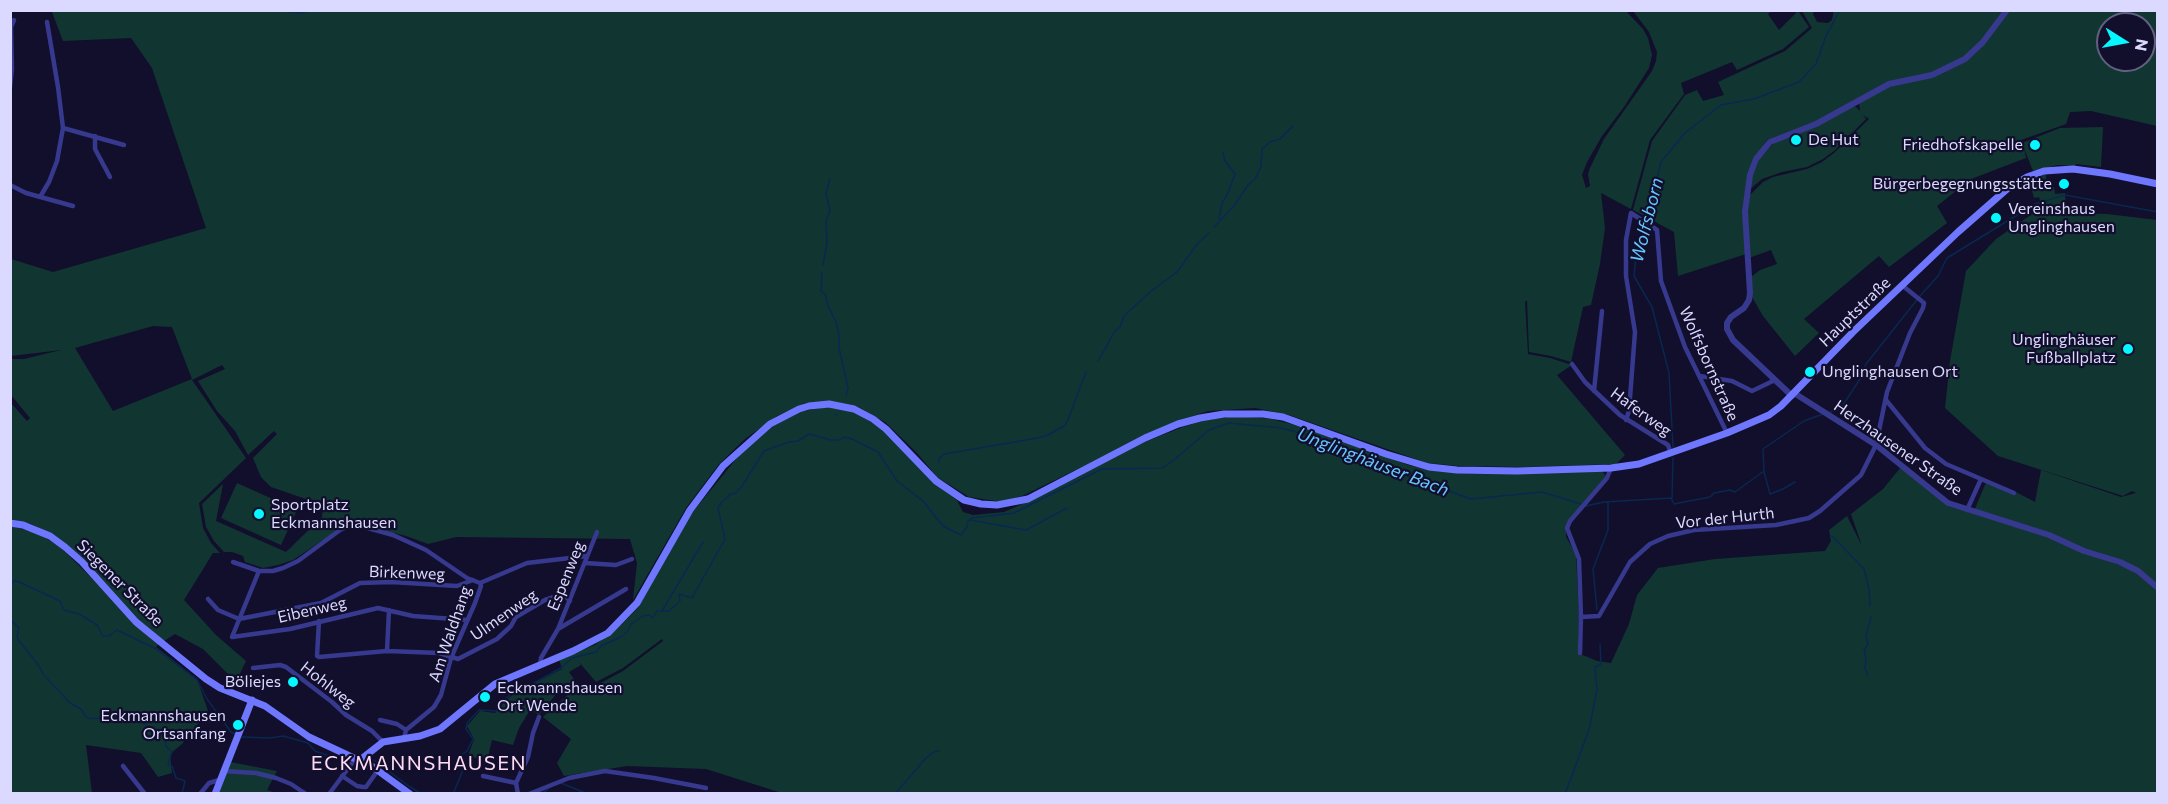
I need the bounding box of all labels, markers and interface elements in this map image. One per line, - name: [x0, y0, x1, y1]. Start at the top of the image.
- north arrow: [2096, 12, 2156, 72]
- text: N: [2132, 37, 2153, 53]
- place label: De Hut: [1808, 130, 1859, 150]
- marker: De Hut: [1789, 133, 1803, 147]
- place label: Friedhofskapelle: [1902, 135, 2023, 155]
- marker: Friedhofskapelle: [2028, 138, 2042, 152]
- place label: Bürgerbegegnungsstätte: [1873, 174, 2052, 194]
- water label: Wolfsborn: [1626, 175, 1668, 265]
- marker: Bürgerbegegnungsstätte: [2057, 177, 2071, 191]
- place label: Vereinshaus Unglinghausen: [2008, 199, 2115, 237]
- marker: Vereinshaus Unglinghausen: [1989, 211, 2003, 225]
- street label: Hauptstraße: [1815, 273, 1895, 351]
- street label: Wolfsbornstraße: [1675, 304, 1743, 424]
- place label: Unglinghäuser Fußballplatz: [2012, 330, 2116, 368]
- marker: Unglinghäuser Fußballplatz: [2121, 342, 2135, 356]
- place label: Unglinghausen Ort: [1822, 362, 1958, 382]
- marker: Unglinghausen Ort: [1803, 365, 1817, 379]
- street label: Haferweg: [1607, 383, 1675, 441]
- street label: Herzhausener Straße: [1830, 396, 1966, 500]
- water label: Unglinghäuser Bach: [1294, 423, 1452, 501]
- place label: Sportplatz Eckmannshausen: [271, 495, 396, 533]
- street label: Vor der Hurth: [1675, 503, 1775, 533]
- marker: Sportplatz Eckmannshausen: [252, 507, 266, 521]
- street label: Siegener Straße: [73, 536, 167, 630]
- street label: Espenweg: [543, 538, 589, 614]
- street label: Birkenweg: [369, 562, 445, 584]
- street label: Am Waldhang: [425, 583, 475, 685]
- street label: Ulmenweg: [467, 585, 541, 645]
- street label: Eibenweg: [276, 593, 348, 627]
- street label: Hohlweg: [297, 658, 359, 712]
- place label: Böliejes: [225, 672, 281, 692]
- marker: Böliejes: [286, 675, 300, 689]
- place label: Eckmannshausen Ort Wende: [497, 678, 622, 716]
- marker: Eckmannshausen Ort Wende: [478, 690, 492, 704]
- place label: Eckmannshausen Ortsanfang: [101, 706, 226, 744]
- marker: Eckmannshausen Ortsanfang: [231, 718, 245, 732]
- district label: ECKMANNSHAUSEN: [311, 751, 527, 775]

